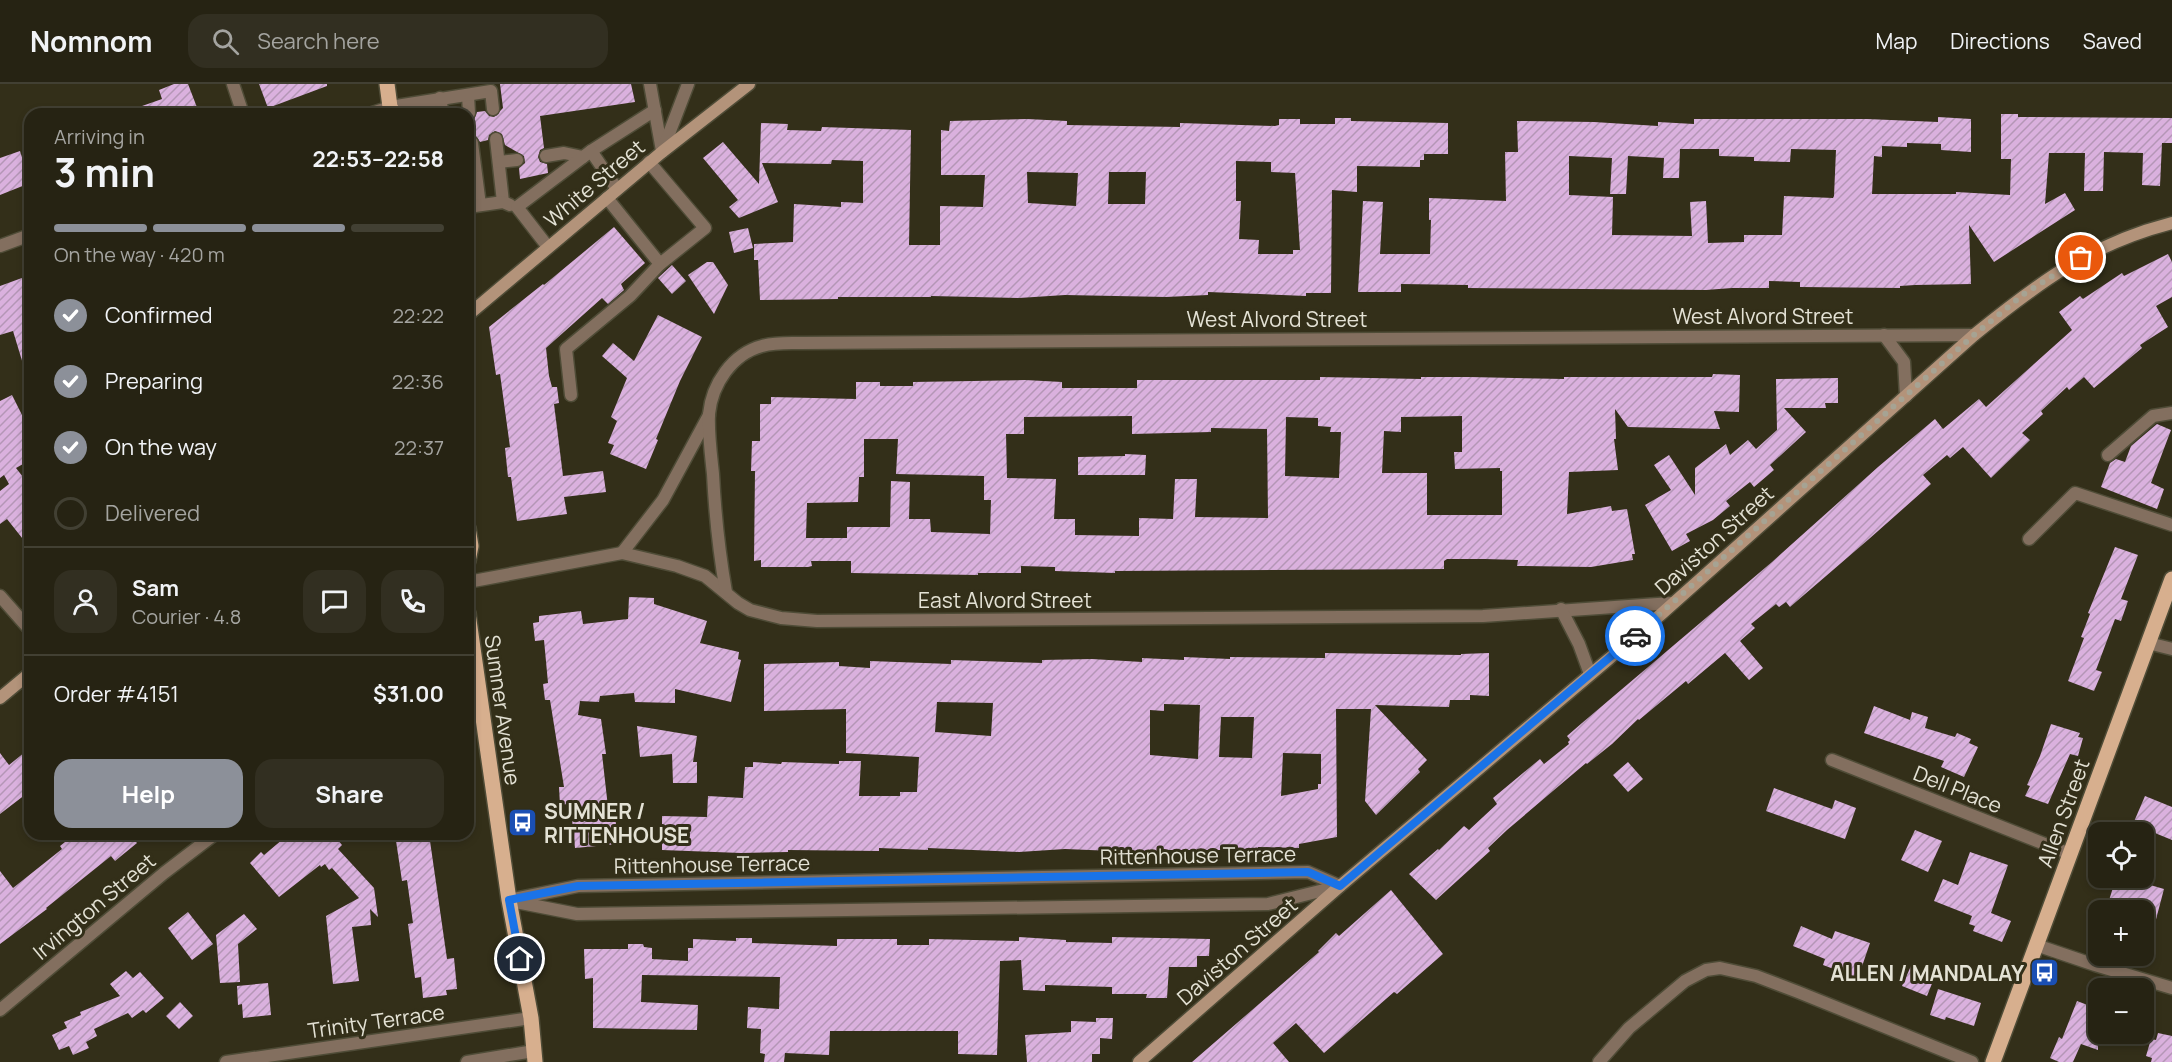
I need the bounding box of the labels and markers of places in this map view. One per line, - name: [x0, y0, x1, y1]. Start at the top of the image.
- pin: [2055, 232, 2106, 283]
- place label: SUMNER / RITTENHOUSE: [544, 797, 689, 849]
- bus stop icon: SUMNER / RITTENHOUSE: [507, 807, 539, 839]
- pin: [494, 933, 545, 984]
- bus stop icon: ALLEN / MANDALAY: [2029, 957, 2061, 989]
- place label: ALLEN / MANDALAY: [1830, 959, 2024, 987]

